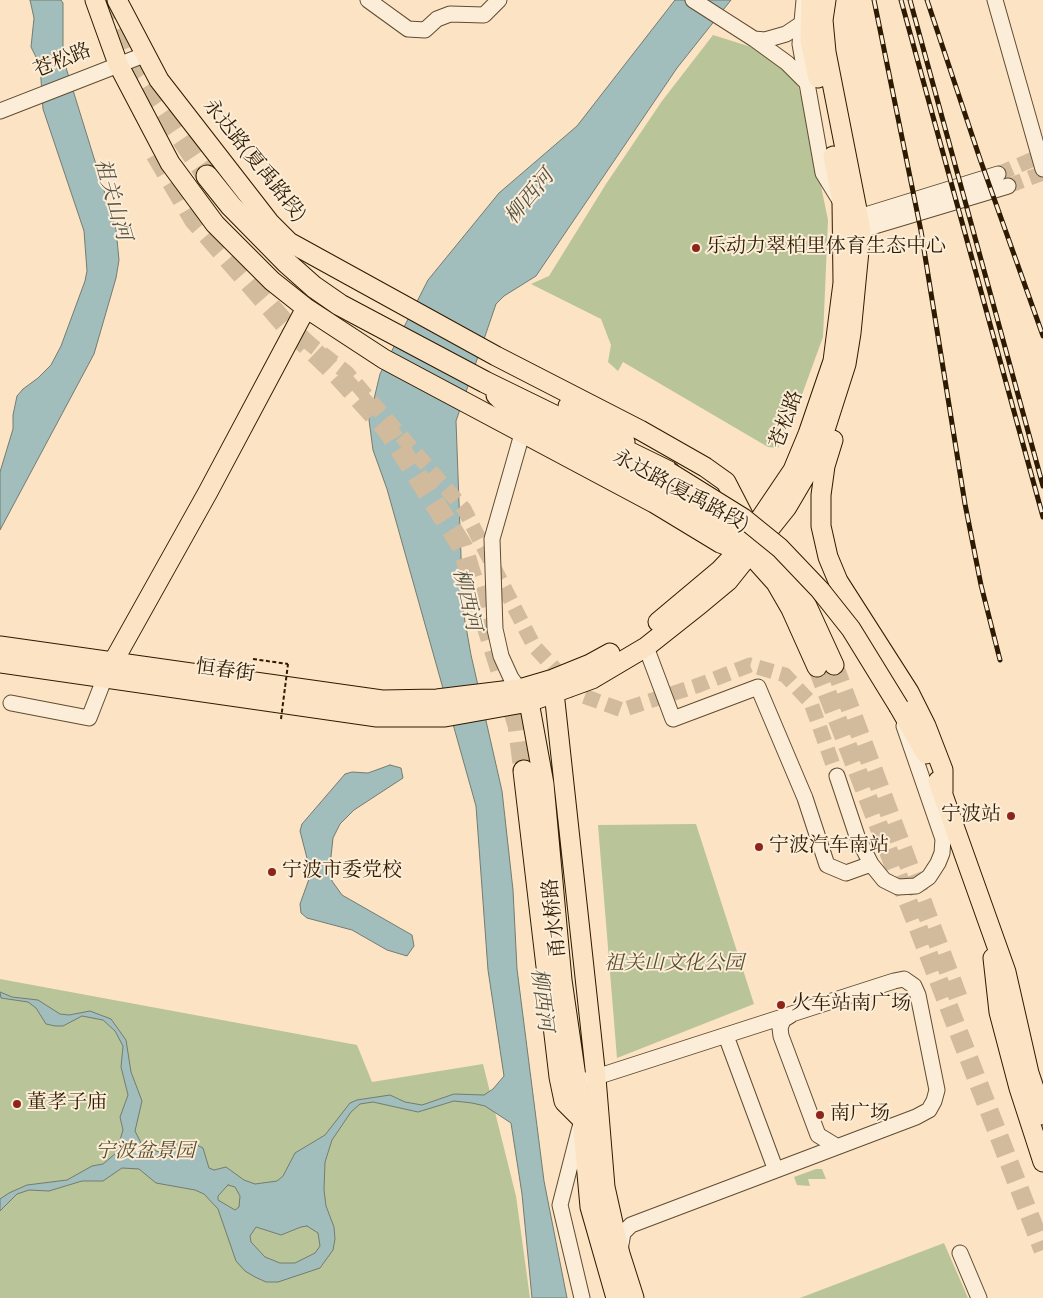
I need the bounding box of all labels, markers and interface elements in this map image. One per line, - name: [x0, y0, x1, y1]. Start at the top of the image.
- street label: 苍松路: [31, 40, 95, 84]
- street label: 永达路(夏禹路段): [196, 95, 310, 227]
- water label: 祖关山河: [87, 156, 135, 244]
- water label: 柳西河: [501, 166, 561, 230]
- place label: 乐动力翠柏里体育生态中心: [706, 236, 946, 260]
- marker: 乐动力翠柏里体育生态中心: [690, 242, 702, 254]
- street label: 苍松路: [766, 388, 810, 452]
- street label: 永达路(夏禹路段): [608, 446, 752, 538]
- water label: 柳西河: [446, 566, 484, 634]
- street label: 恒春街: [194, 656, 256, 688]
- place label: 宁波站: [941, 804, 1001, 828]
- marker: 宁波站: [1005, 810, 1017, 822]
- place label: 宁波汽车南站: [769, 835, 889, 859]
- marker: 宁波汽车南站: [753, 841, 765, 853]
- place label: 宁波市委党校: [282, 860, 402, 884]
- marker: 宁波市委党校: [266, 866, 278, 878]
- street label: 甬水桥路: [540, 877, 572, 959]
- park label: 祖关山文化公园: [604, 953, 744, 977]
- water label: 柳西河: [524, 967, 556, 1033]
- place label: 火车站南广场: [791, 993, 911, 1017]
- marker: 火车站南广场: [775, 999, 787, 1011]
- place label: 董孝子庙: [27, 1092, 107, 1116]
- marker: 董孝子庙: [11, 1098, 23, 1110]
- place label: 南广场: [830, 1103, 890, 1127]
- marker: 南广场: [814, 1109, 826, 1121]
- park label: 宁波盆景园: [95, 1141, 195, 1165]

